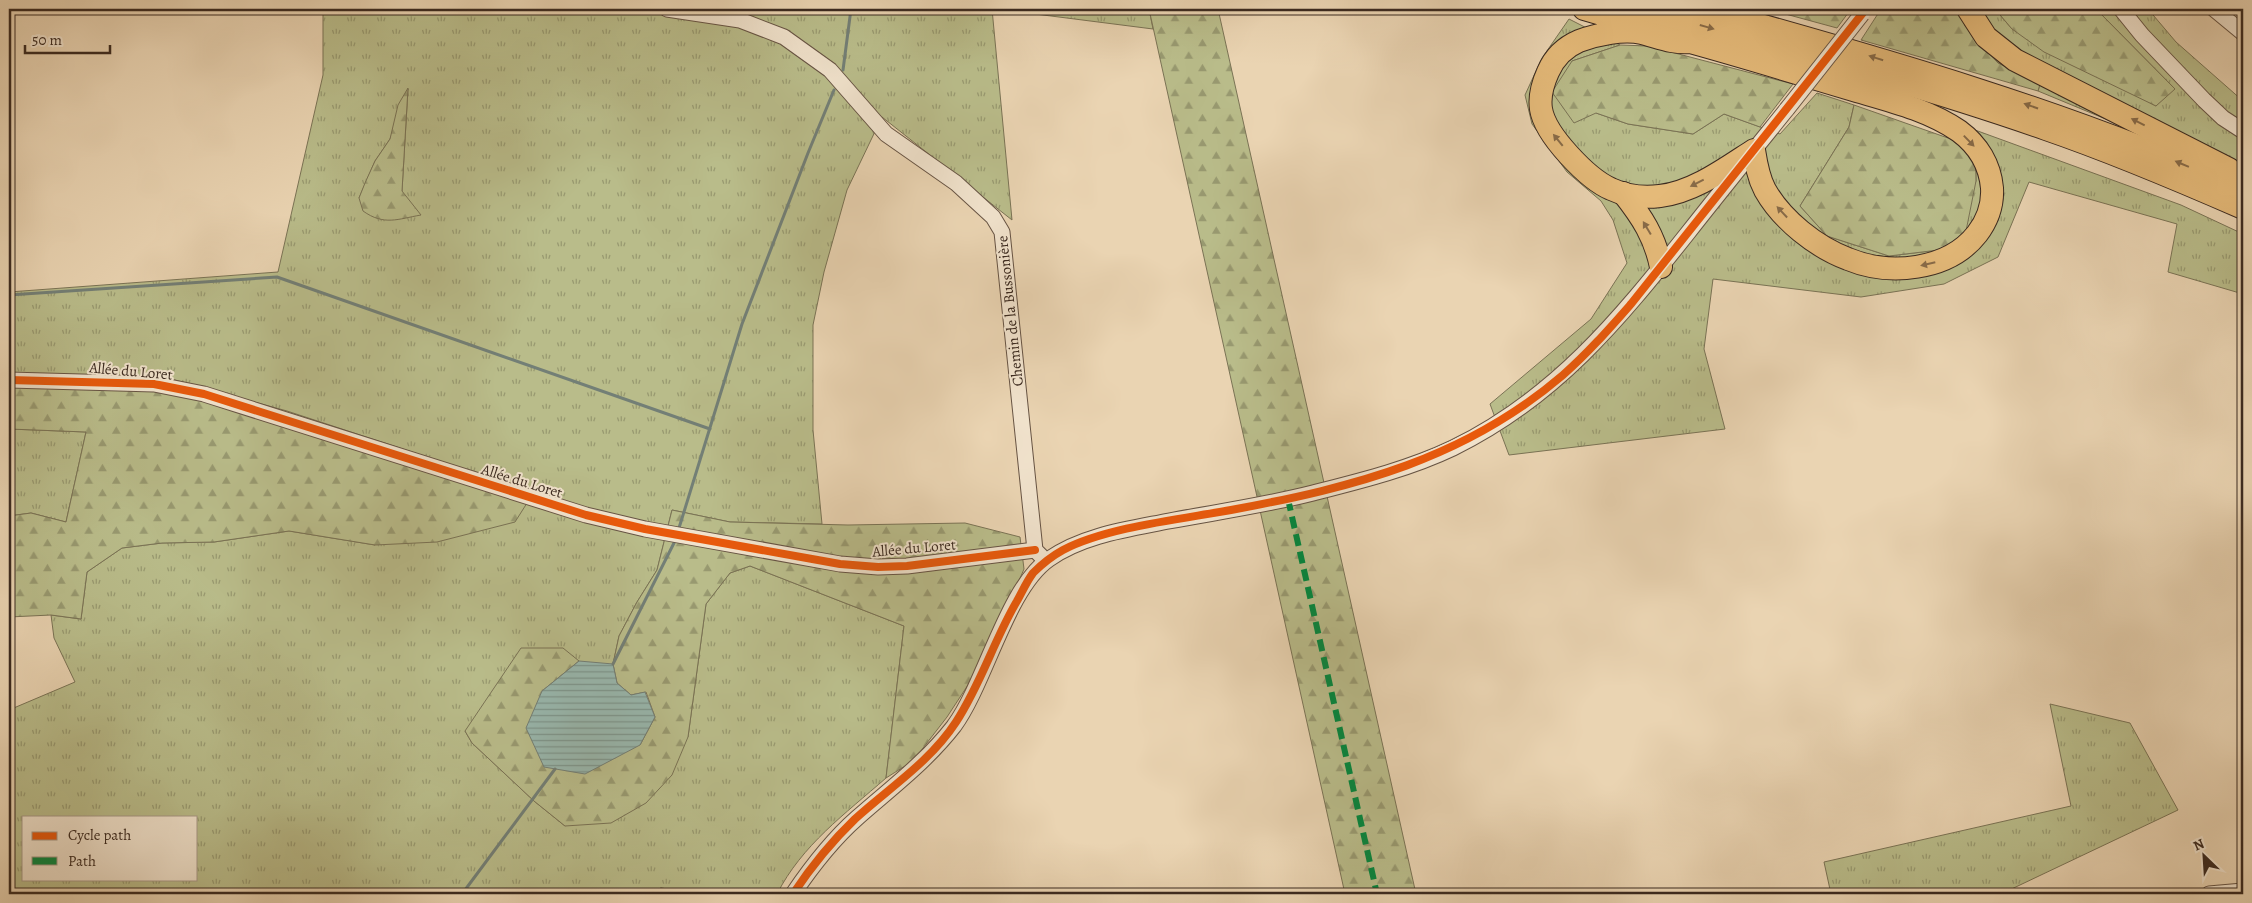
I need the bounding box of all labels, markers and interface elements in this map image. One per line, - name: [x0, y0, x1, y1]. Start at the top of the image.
- scale bar: [25, 22, 110, 54]
- one-way arrow: [1699, 23, 1714, 31]
- text: 50 m: [32, 30, 62, 50]
- one-way arrow: [1868, 53, 1883, 61]
- one-way arrow: [2023, 102, 2038, 109]
- one-way arrow: [2130, 118, 2145, 126]
- one-way arrow: [1552, 134, 1563, 147]
- one-way arrow: [1963, 135, 1975, 147]
- one-way arrow: [2174, 160, 2189, 168]
- one-way arrow: [1690, 179, 1704, 187]
- one-way arrow: [1776, 207, 1788, 219]
- one-way arrow: [1643, 221, 1652, 234]
- street label: Chemin de la Bussonière: [992, 234, 1028, 387]
- one-way arrow: [1920, 260, 1935, 268]
- street label: Allée du Loret: [87, 357, 174, 385]
- street label: Allée du Loret: [478, 459, 565, 503]
- street label: Allée du Loret: [870, 534, 957, 562]
- legend: [22, 816, 198, 880]
- text: Cycle path: [68, 825, 131, 845]
- north arrow: [2180, 830, 2230, 880]
- text: N: [2190, 834, 2207, 855]
- text: Path: [68, 851, 96, 871]

